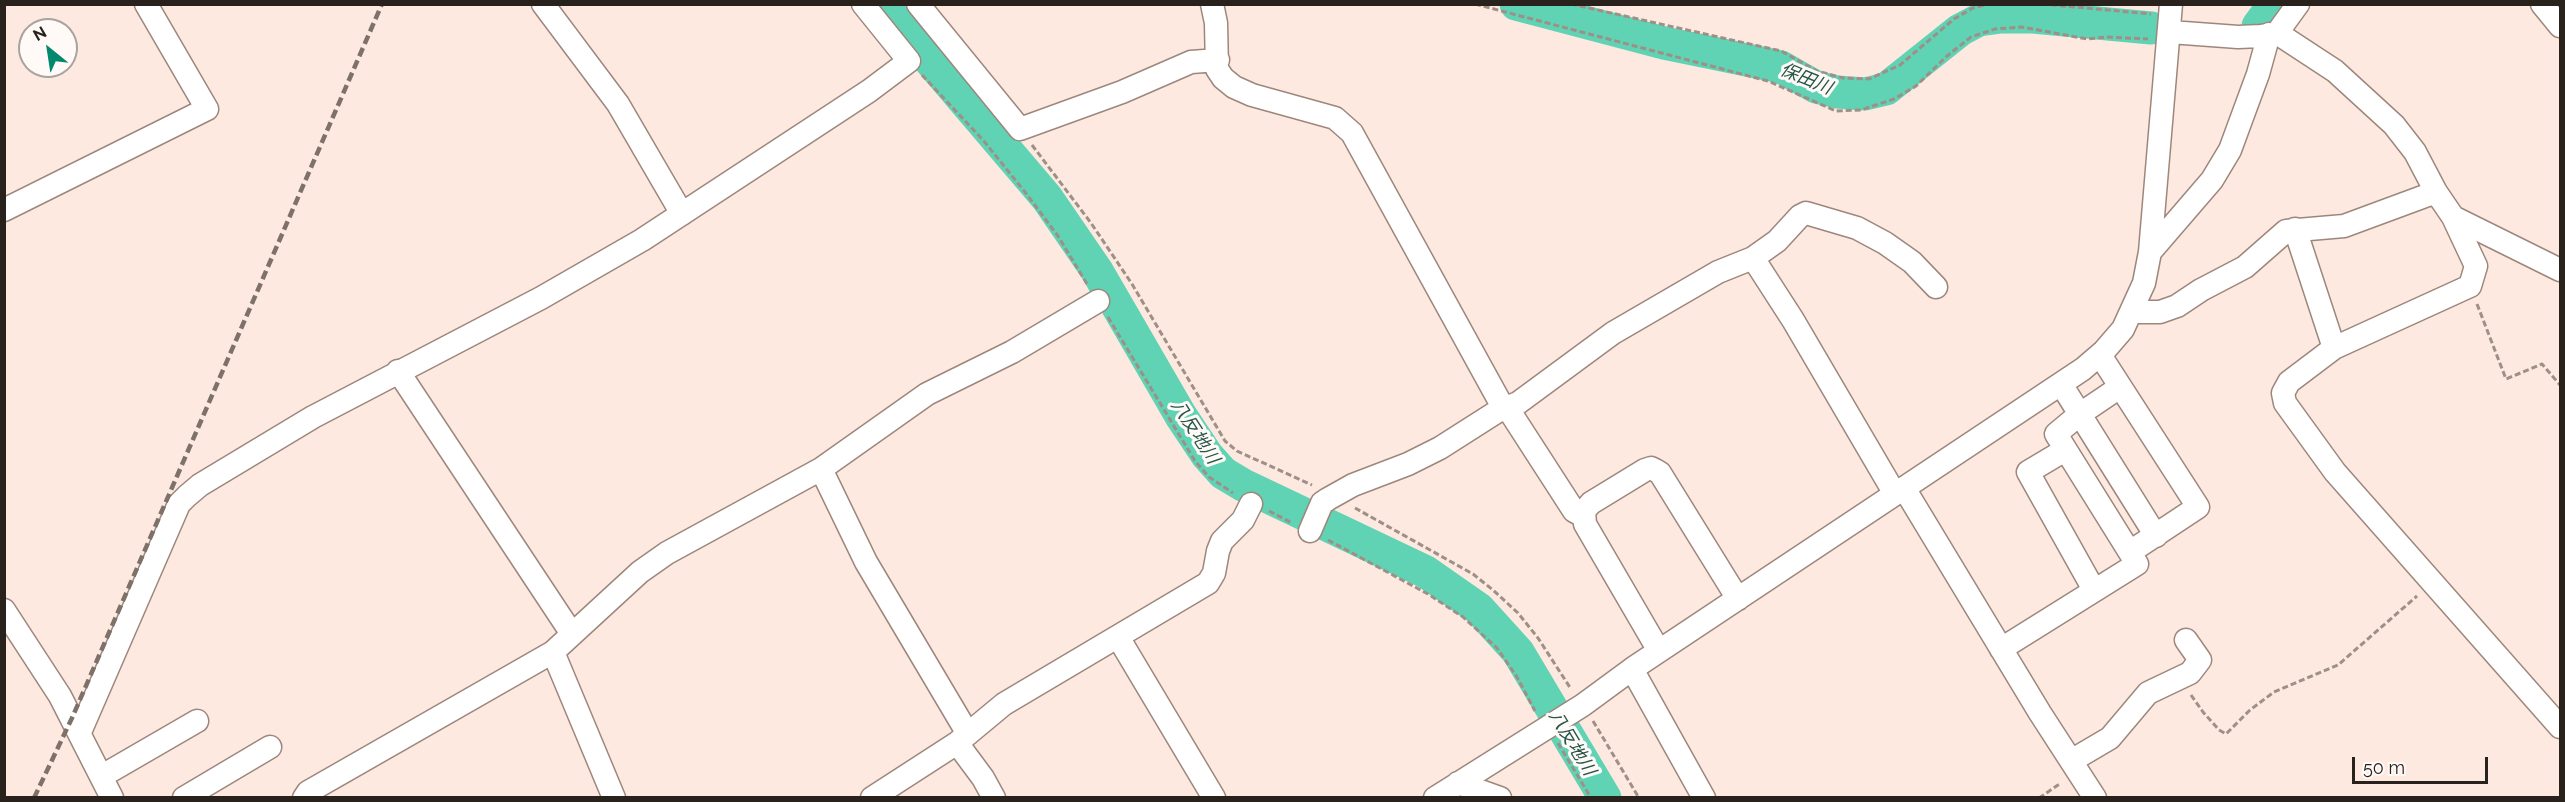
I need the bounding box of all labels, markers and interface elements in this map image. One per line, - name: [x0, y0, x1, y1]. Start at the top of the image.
- north arrow: [18, 18, 78, 78]
- text: N: [30, 22, 50, 45]
- water label: 保田川: [1777, 59, 1835, 99]
- water label: 八反地川: [1166, 396, 1224, 468]
- water label: 八反地川: [1544, 707, 1600, 779]
- scale bar: [2355, 745, 2492, 783]
- text: 50 m: [2363, 757, 2405, 778]

